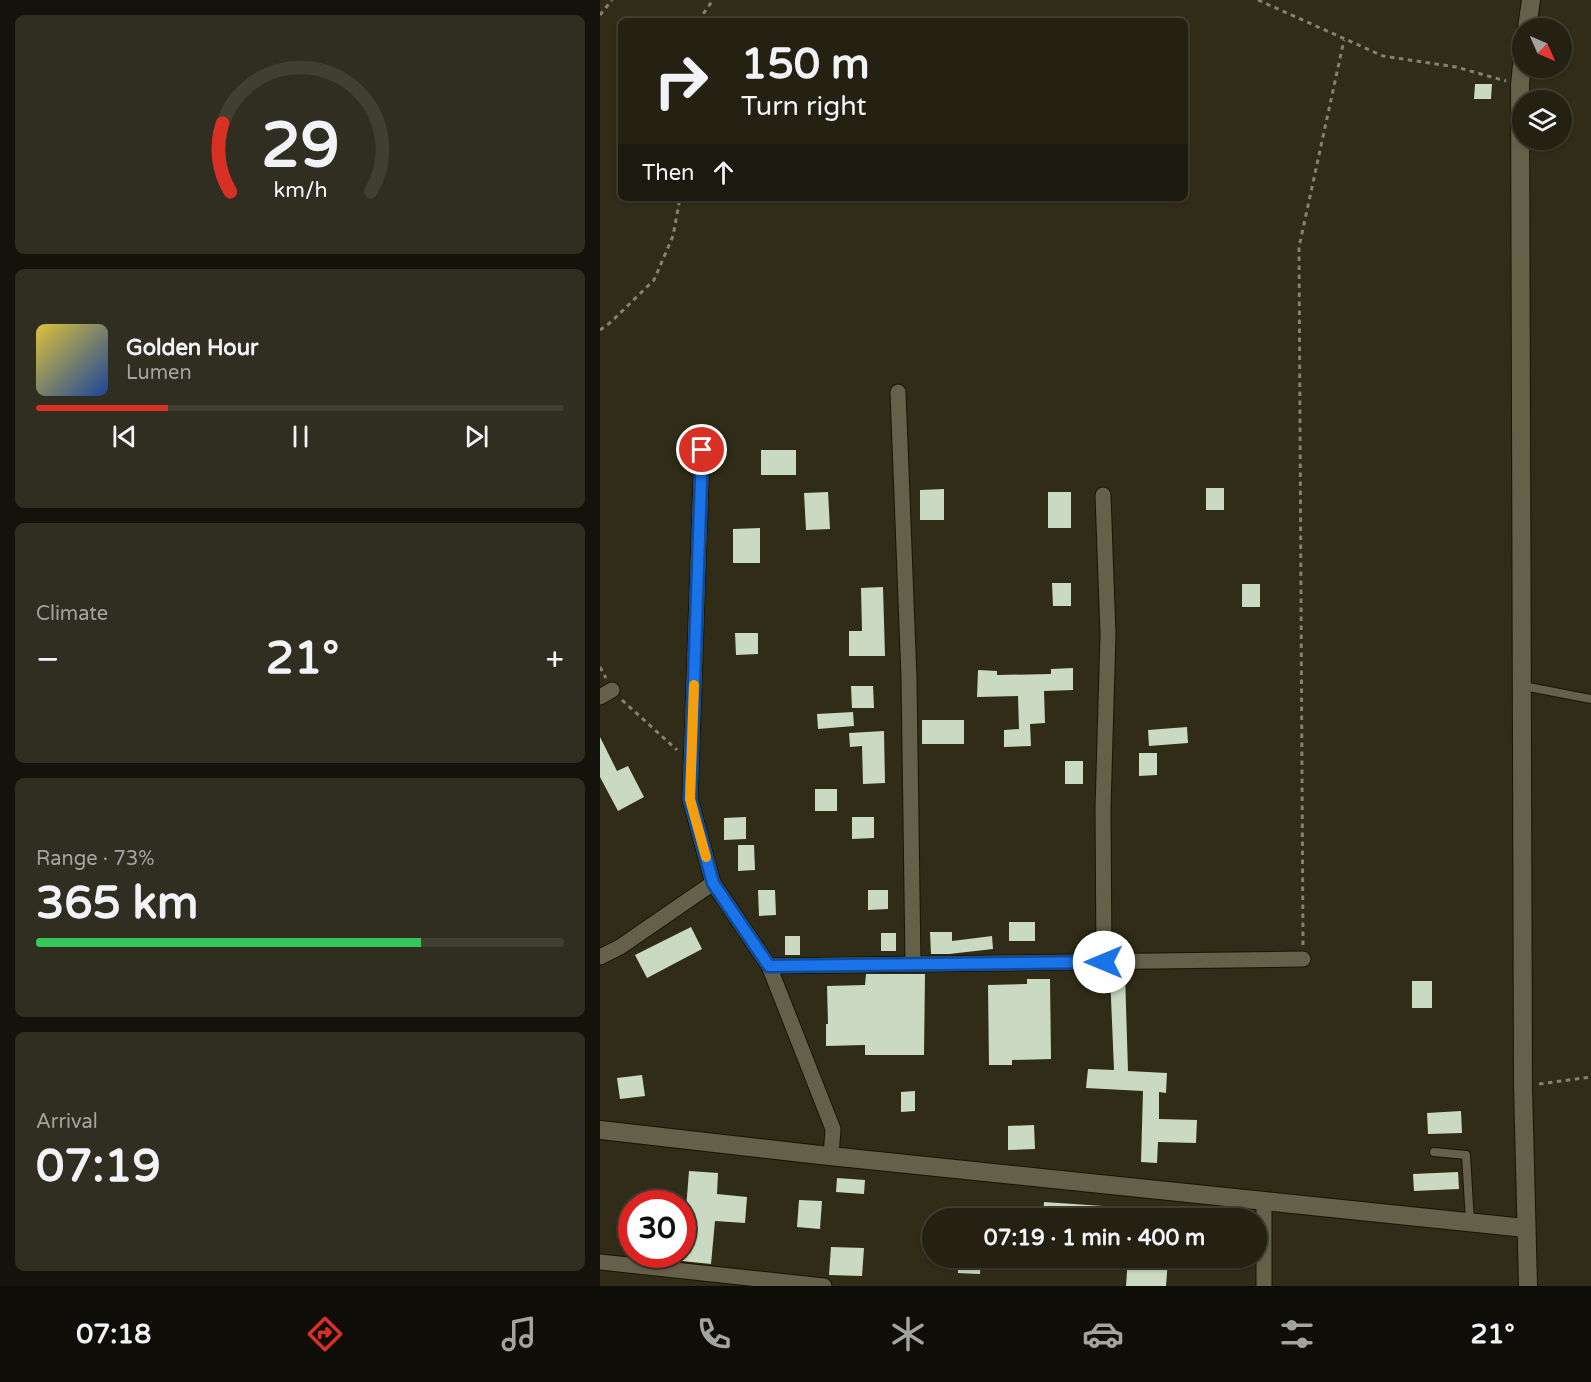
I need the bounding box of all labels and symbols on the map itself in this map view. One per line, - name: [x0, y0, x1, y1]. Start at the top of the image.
- north arrow: [1512, 18, 1572, 78]
- pin: [676, 424, 727, 475]
- position arrow: [1072, 930, 1136, 994]
- speed limit sign: 30: [618, 1190, 696, 1268]

